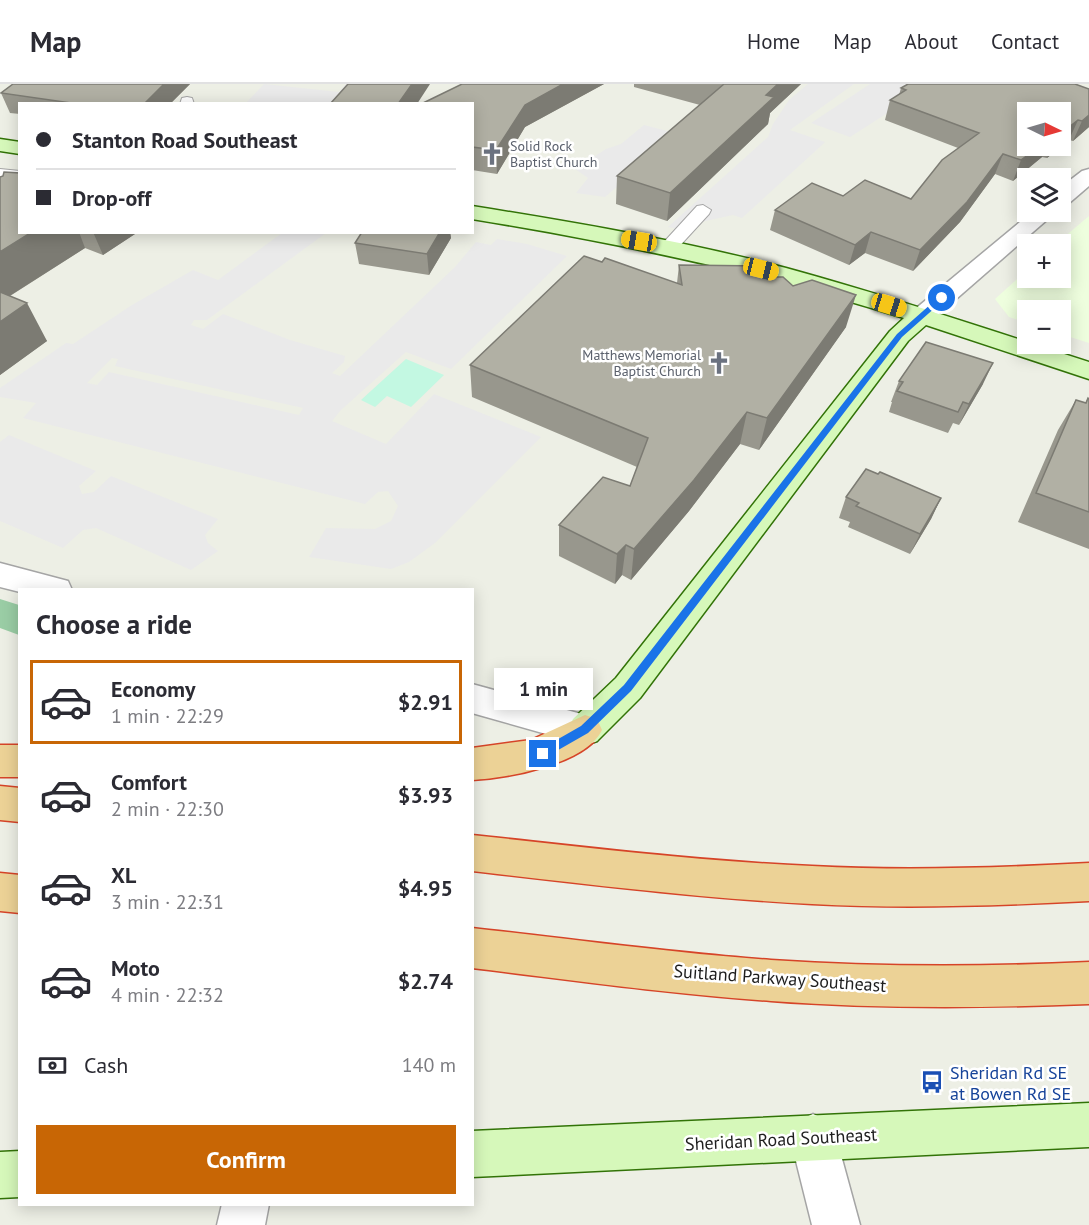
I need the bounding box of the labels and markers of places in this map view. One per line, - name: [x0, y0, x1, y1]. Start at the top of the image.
- place label: Solid Rock Baptist Church: [510, 137, 598, 171]
- church icon: Solid Rock Baptist Church: [479, 141, 505, 167]
- place label: Matthews Memorial Baptist Church: [582, 346, 701, 380]
- church icon: Matthews Memorial Baptist Church: [706, 350, 732, 376]
- place label: Sheridan Rd SE at Bowen Rd SE: [950, 1061, 1071, 1105]
- bus stop icon: Sheridan Rd SE at Bowen Rd SE: [919, 1069, 945, 1095]

